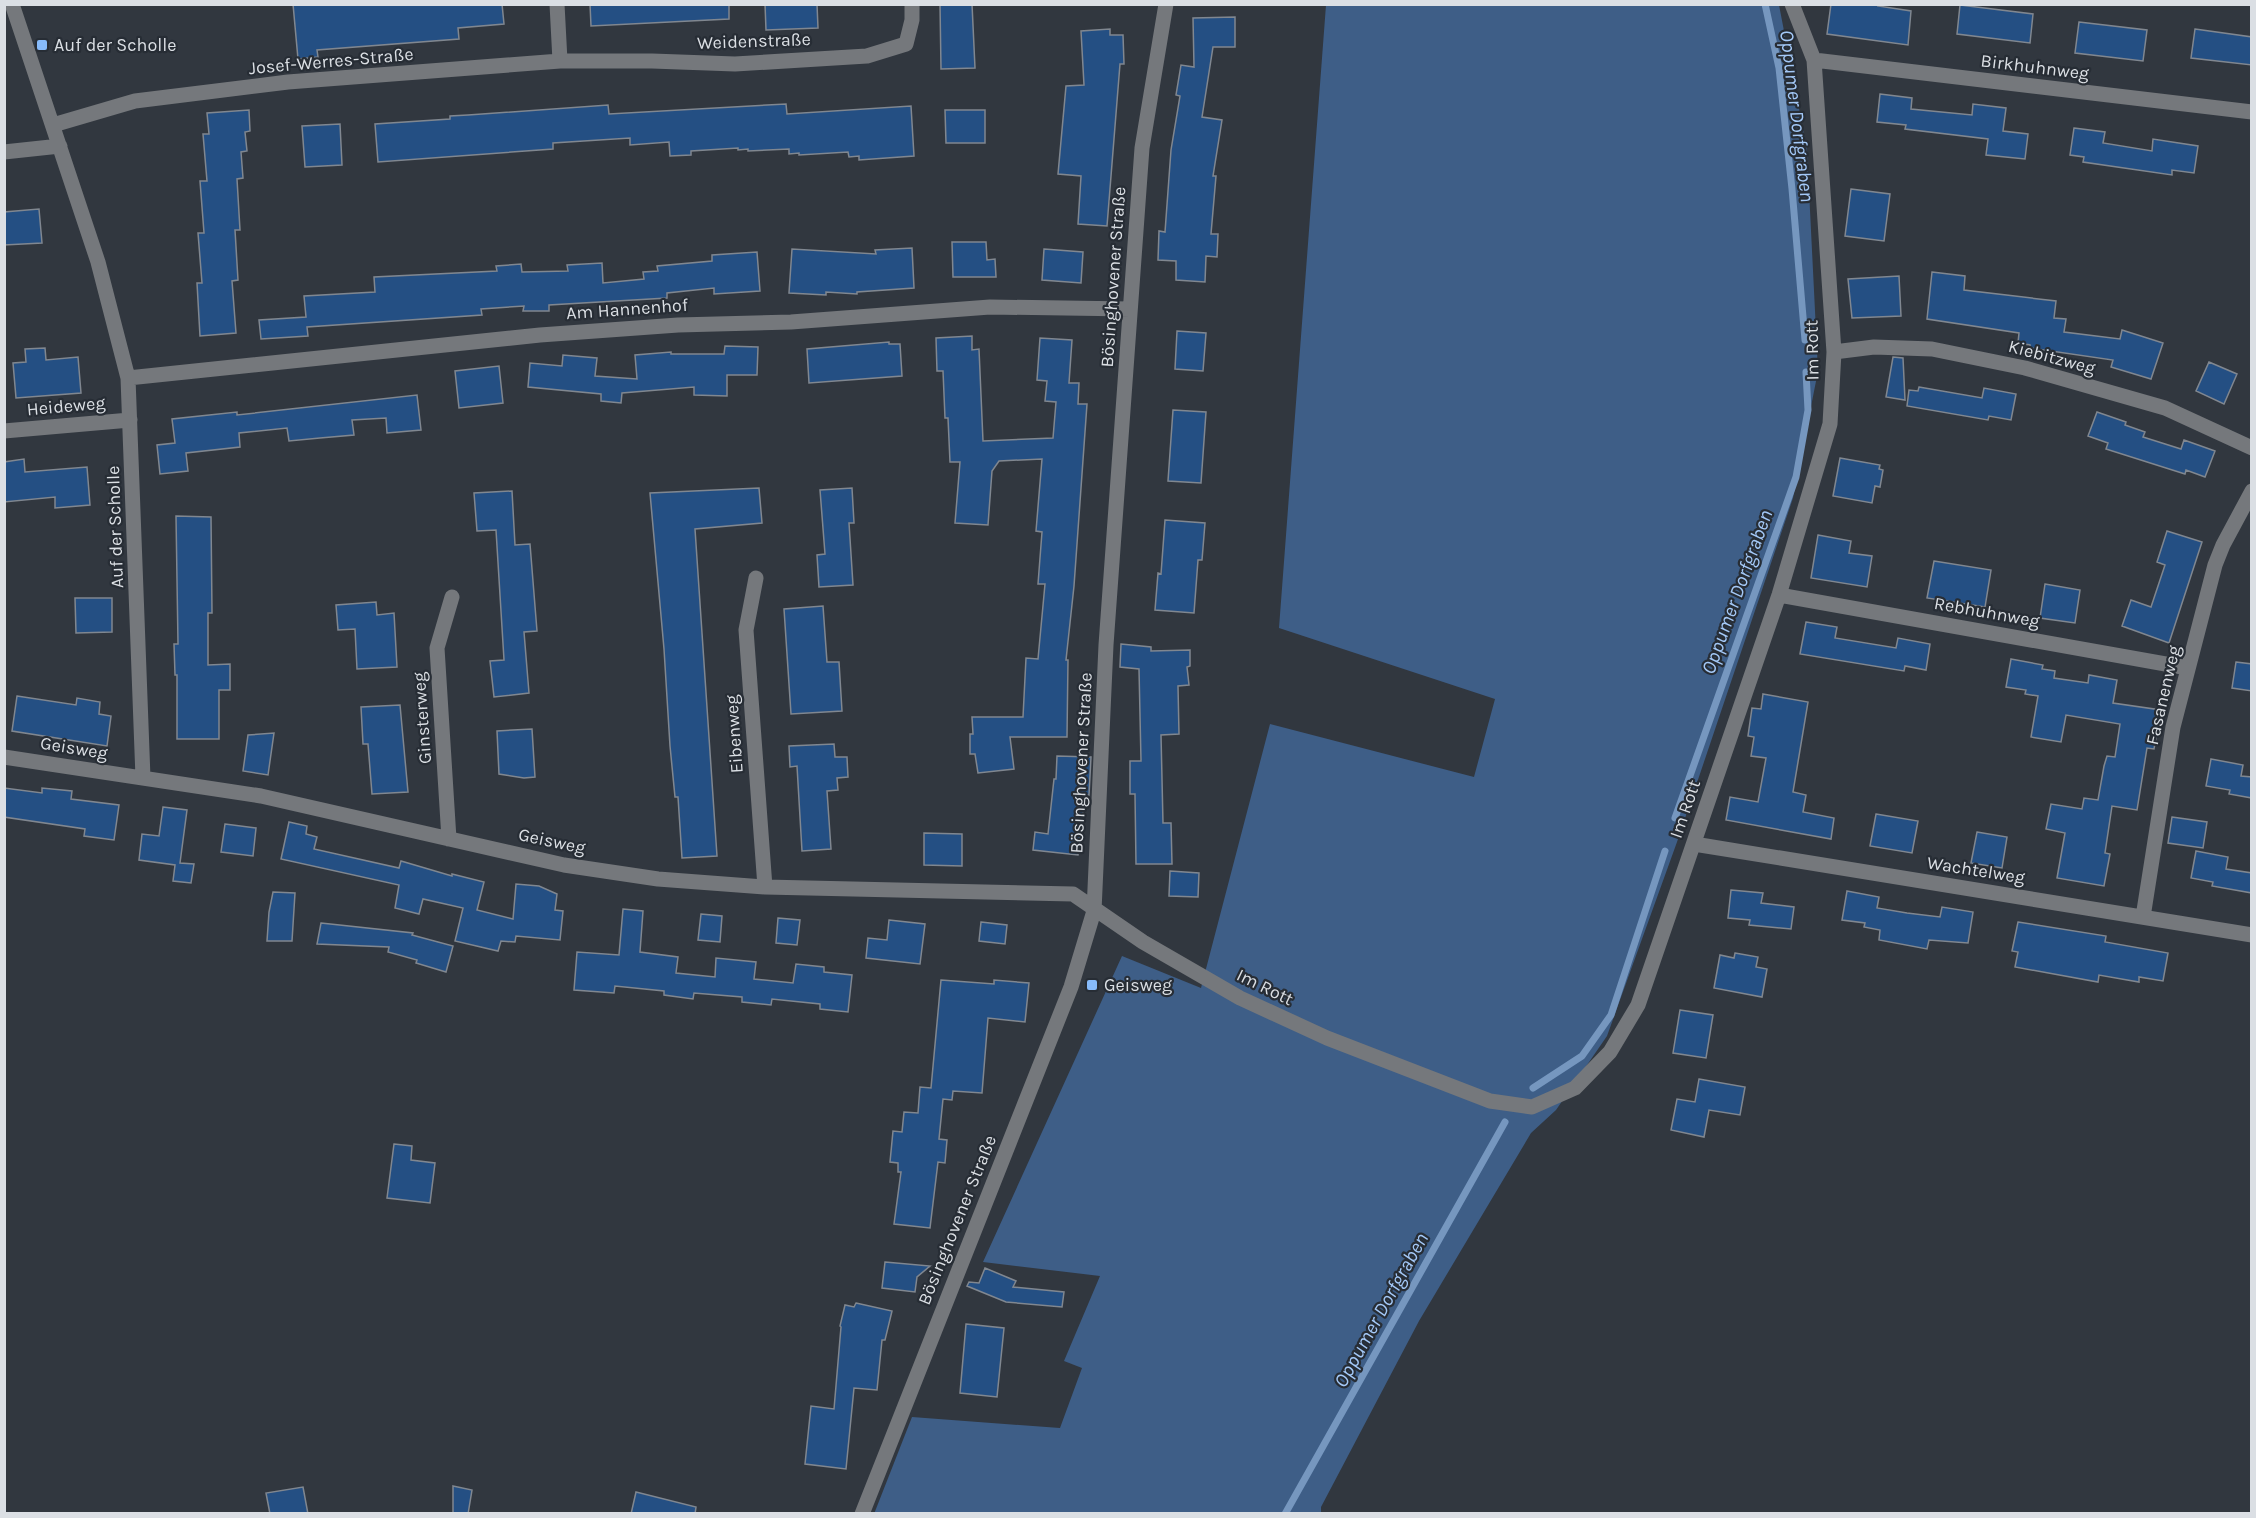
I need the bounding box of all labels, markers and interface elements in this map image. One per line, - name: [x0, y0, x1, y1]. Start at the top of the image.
- street label: Weidenstraße: [697, 28, 811, 54]
- water label: Oppumer Dorfgraben: [1775, 29, 1819, 203]
- place label: Auf der Scholle: [54, 34, 177, 56]
- marker: Auf der Scholle: [35, 38, 49, 52]
- street label: Josef-Werres-Straße: [248, 43, 414, 79]
- street label: Birkhuhnweg: [1979, 49, 2091, 85]
- street label: Bösinghovener Straße: [1096, 186, 1130, 368]
- street label: Am Hannenhof: [565, 294, 689, 324]
- street label: Im Rott: [1800, 319, 1824, 380]
- street label: Kiebitzweg: [2006, 335, 2098, 379]
- street label: Heideweg: [26, 392, 106, 420]
- street label: Auf der Scholle: [102, 465, 128, 589]
- water label: Oppumer Dorfgraben: [1697, 507, 1777, 677]
- street label: Rebhuhnweg: [1932, 592, 2042, 632]
- street label: Fasanenweg: [2141, 643, 2185, 747]
- street label: Ginsterweg: [408, 671, 436, 765]
- street label: Bösinghovener Straße: [1065, 672, 1097, 854]
- street label: Eibenweg: [720, 694, 748, 774]
- street label: Geisweg: [39, 732, 109, 764]
- street label: Im Rott: [1665, 777, 1705, 841]
- street label: Geisweg: [516, 823, 588, 859]
- street label: Wachtelweg: [1925, 851, 2027, 889]
- street label: Im Rott: [1233, 964, 1297, 1010]
- place label: Geisweg: [1104, 974, 1172, 996]
- marker: Geisweg: [1085, 978, 1099, 992]
- street label: Bösinghovener Straße: [913, 1132, 1001, 1308]
- water label: Oppumer Dorfgraben: [1329, 1229, 1433, 1391]

